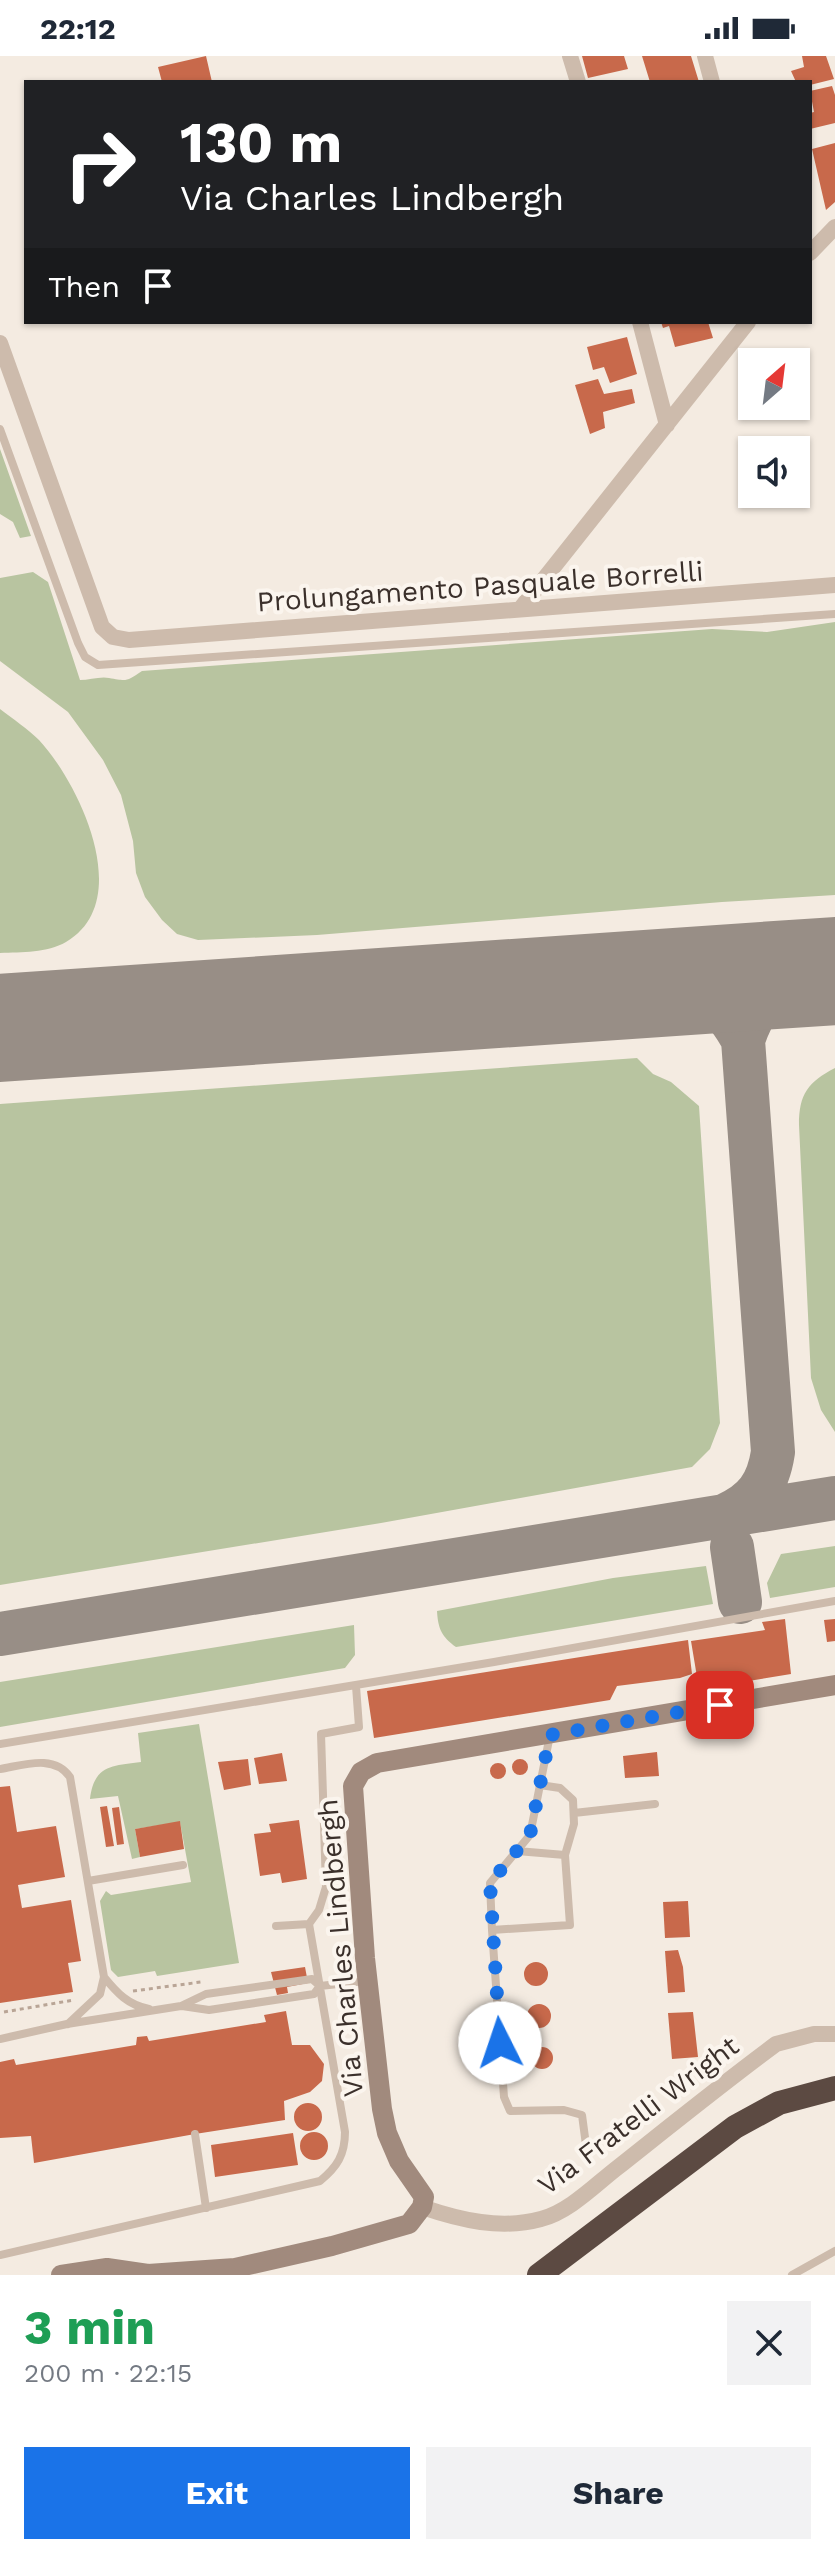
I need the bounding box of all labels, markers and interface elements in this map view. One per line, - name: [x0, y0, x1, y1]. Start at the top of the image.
- text: 22:12: [40, 11, 116, 46]
- text: 130 m: [180, 110, 342, 176]
- icon: right: [48, 112, 152, 216]
- text: Via Charles Lindbergh: [180, 177, 564, 219]
- icon: arrive: [136, 264, 180, 308]
- text: Then: [48, 269, 120, 304]
- north arrow: [738, 348, 810, 420]
- map controls: [738, 348, 810, 508]
- button: sound: [738, 436, 810, 508]
- street label: Prolungamento Pasquale Borrelli: [256, 554, 704, 619]
- pin: [686, 1671, 754, 1739]
- icon: arrive: [698, 1683, 742, 1727]
- street label: Via Charles Lindbergh: [311, 1798, 370, 2098]
- position arrow: [458, 2001, 542, 2085]
- street label: Via Fratelli Wright: [531, 2029, 745, 2202]
- text: 3 min: [24, 2299, 155, 2356]
- button: close: [727, 2301, 811, 2385]
- text: 200 m · 22:15: [24, 2358, 192, 2388]
- button: Exit: [24, 2447, 410, 2539]
- button: Share: [426, 2447, 811, 2539]

